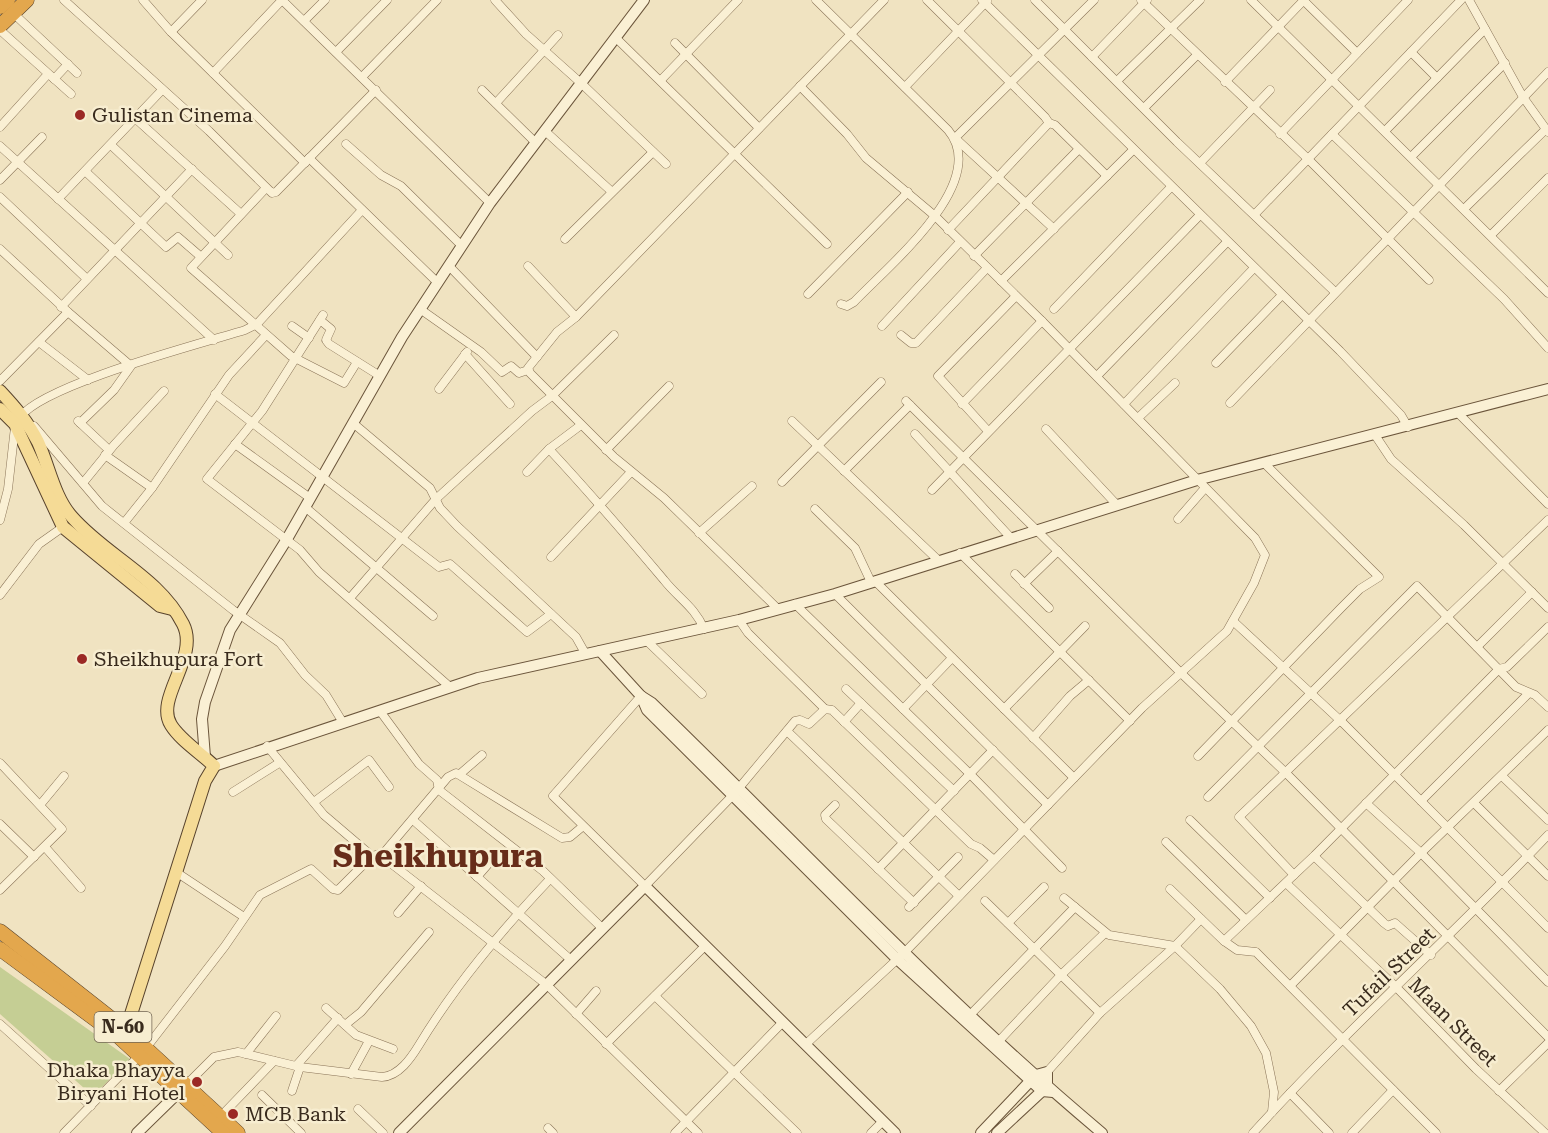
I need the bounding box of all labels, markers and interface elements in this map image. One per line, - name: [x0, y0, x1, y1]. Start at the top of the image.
- place label: Gulistan Cinema: [92, 103, 253, 127]
- marker: Gulistan Cinema: [73, 108, 87, 122]
- place label: Sheikhupura Fort: [94, 647, 263, 671]
- marker: Sheikhupura Fort: [75, 652, 89, 666]
- district label: Sheikhupura: [333, 837, 543, 875]
- street label: Tufail Street: [1338, 922, 1441, 1022]
- street label: Maan Street: [1404, 973, 1503, 1072]
- road number: N-60: [94, 1012, 152, 1042]
- place label: Dhaka Bhayya Biryani Hotel: [47, 1058, 185, 1105]
- marker: Dhaka Bhayya Biryani Hotel: [190, 1075, 204, 1089]
- place label: MCB Bank: [245, 1102, 347, 1126]
- marker: MCB Bank: [226, 1107, 240, 1121]

